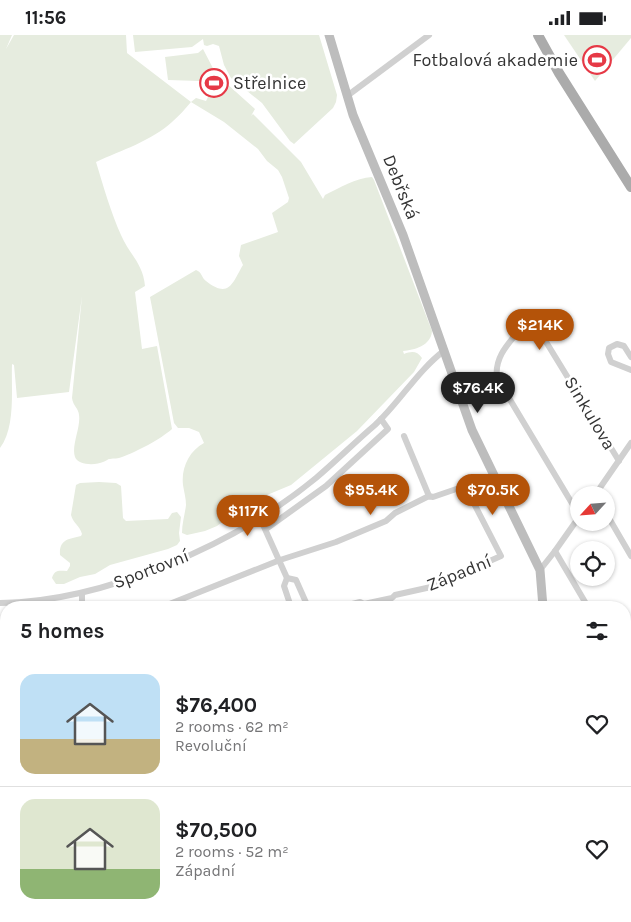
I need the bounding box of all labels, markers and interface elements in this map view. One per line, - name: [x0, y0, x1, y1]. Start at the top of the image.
- text: 11:56: [25, 7, 66, 29]
- sports icon: Fotbalová akademie: [582, 45, 612, 75]
- place label: Fotbalová akademie: [412, 49, 578, 71]
- sports icon: Střelnice: [199, 68, 229, 98]
- place label: Střelnice: [233, 72, 306, 94]
- street label: Debřská: [378, 151, 424, 223]
- pin: $214K: [505, 309, 575, 351]
- text: $214K: [517, 315, 563, 334]
- pin: $76.4K: [437, 371, 519, 414]
- street label: Sinkulova: [559, 372, 621, 454]
- text: $76.4K: [452, 378, 504, 397]
- pin: $95.4K: [330, 473, 412, 516]
- pin: $70.5K: [452, 473, 534, 516]
- text: $95.4K: [344, 480, 398, 499]
- text: $70.5K: [467, 480, 519, 499]
- north arrow: [570, 486, 615, 531]
- map controls: [570, 486, 615, 586]
- pin: $117K: [213, 495, 283, 537]
- text: $117K: [228, 501, 268, 520]
- button: locate: [570, 541, 615, 586]
- street label: Sportovní: [110, 544, 193, 594]
- street label: Západní: [423, 550, 495, 596]
- icon: filters: [583, 617, 611, 645]
- text: 5 homes: [20, 619, 105, 643]
- text: $76,400: [175, 693, 257, 717]
- icon: home: [60, 694, 120, 754]
- icon: heart: [583, 710, 611, 738]
- text: 2 rooms · 62 m²: [175, 717, 289, 736]
- text: Revoluční: [175, 736, 247, 755]
- text: $70,500: [175, 818, 257, 842]
- icon: home: [60, 819, 120, 879]
- icon: heart: [583, 835, 611, 863]
- text: 2 rooms · 52 m²: [175, 842, 289, 861]
- text: Západní: [175, 861, 235, 880]

